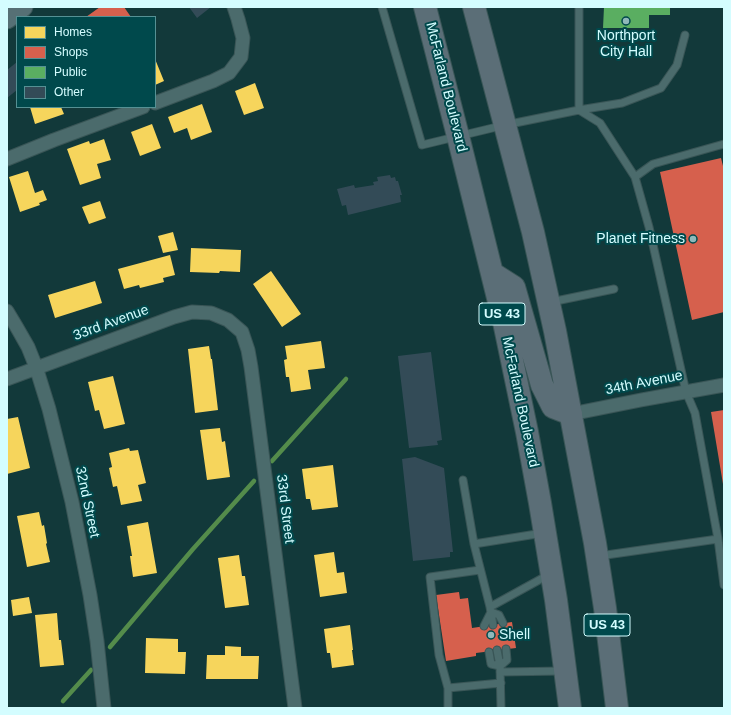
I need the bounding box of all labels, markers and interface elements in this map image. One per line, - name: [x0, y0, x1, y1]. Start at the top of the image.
- legend: [16, 16, 156, 108]
- marker: Northport City Hall: [621, 16, 631, 26]
- street label: McFarland Boulevard: [422, 20, 470, 154]
- text: Homes: [54, 25, 92, 39]
- place label: Northport City Hall: [597, 28, 655, 60]
- text: Shops: [54, 45, 88, 59]
- text: Public: [54, 65, 87, 79]
- text: Other: [54, 85, 84, 99]
- place label: Planet Fitness: [596, 231, 685, 247]
- marker: Planet Fitness: [688, 234, 698, 244]
- street label: 33rd Avenue: [71, 302, 151, 344]
- road number: US 43: [479, 303, 525, 325]
- street label: McFarland Boulevard: [498, 335, 542, 469]
- street label: 34th Avenue: [604, 367, 684, 399]
- street label: 32nd Street: [71, 465, 103, 539]
- street label: 33rd Street: [272, 474, 298, 544]
- road number: US 43: [584, 614, 630, 636]
- place label: Shell: [499, 627, 530, 643]
- marker: Shell: [486, 630, 496, 640]

